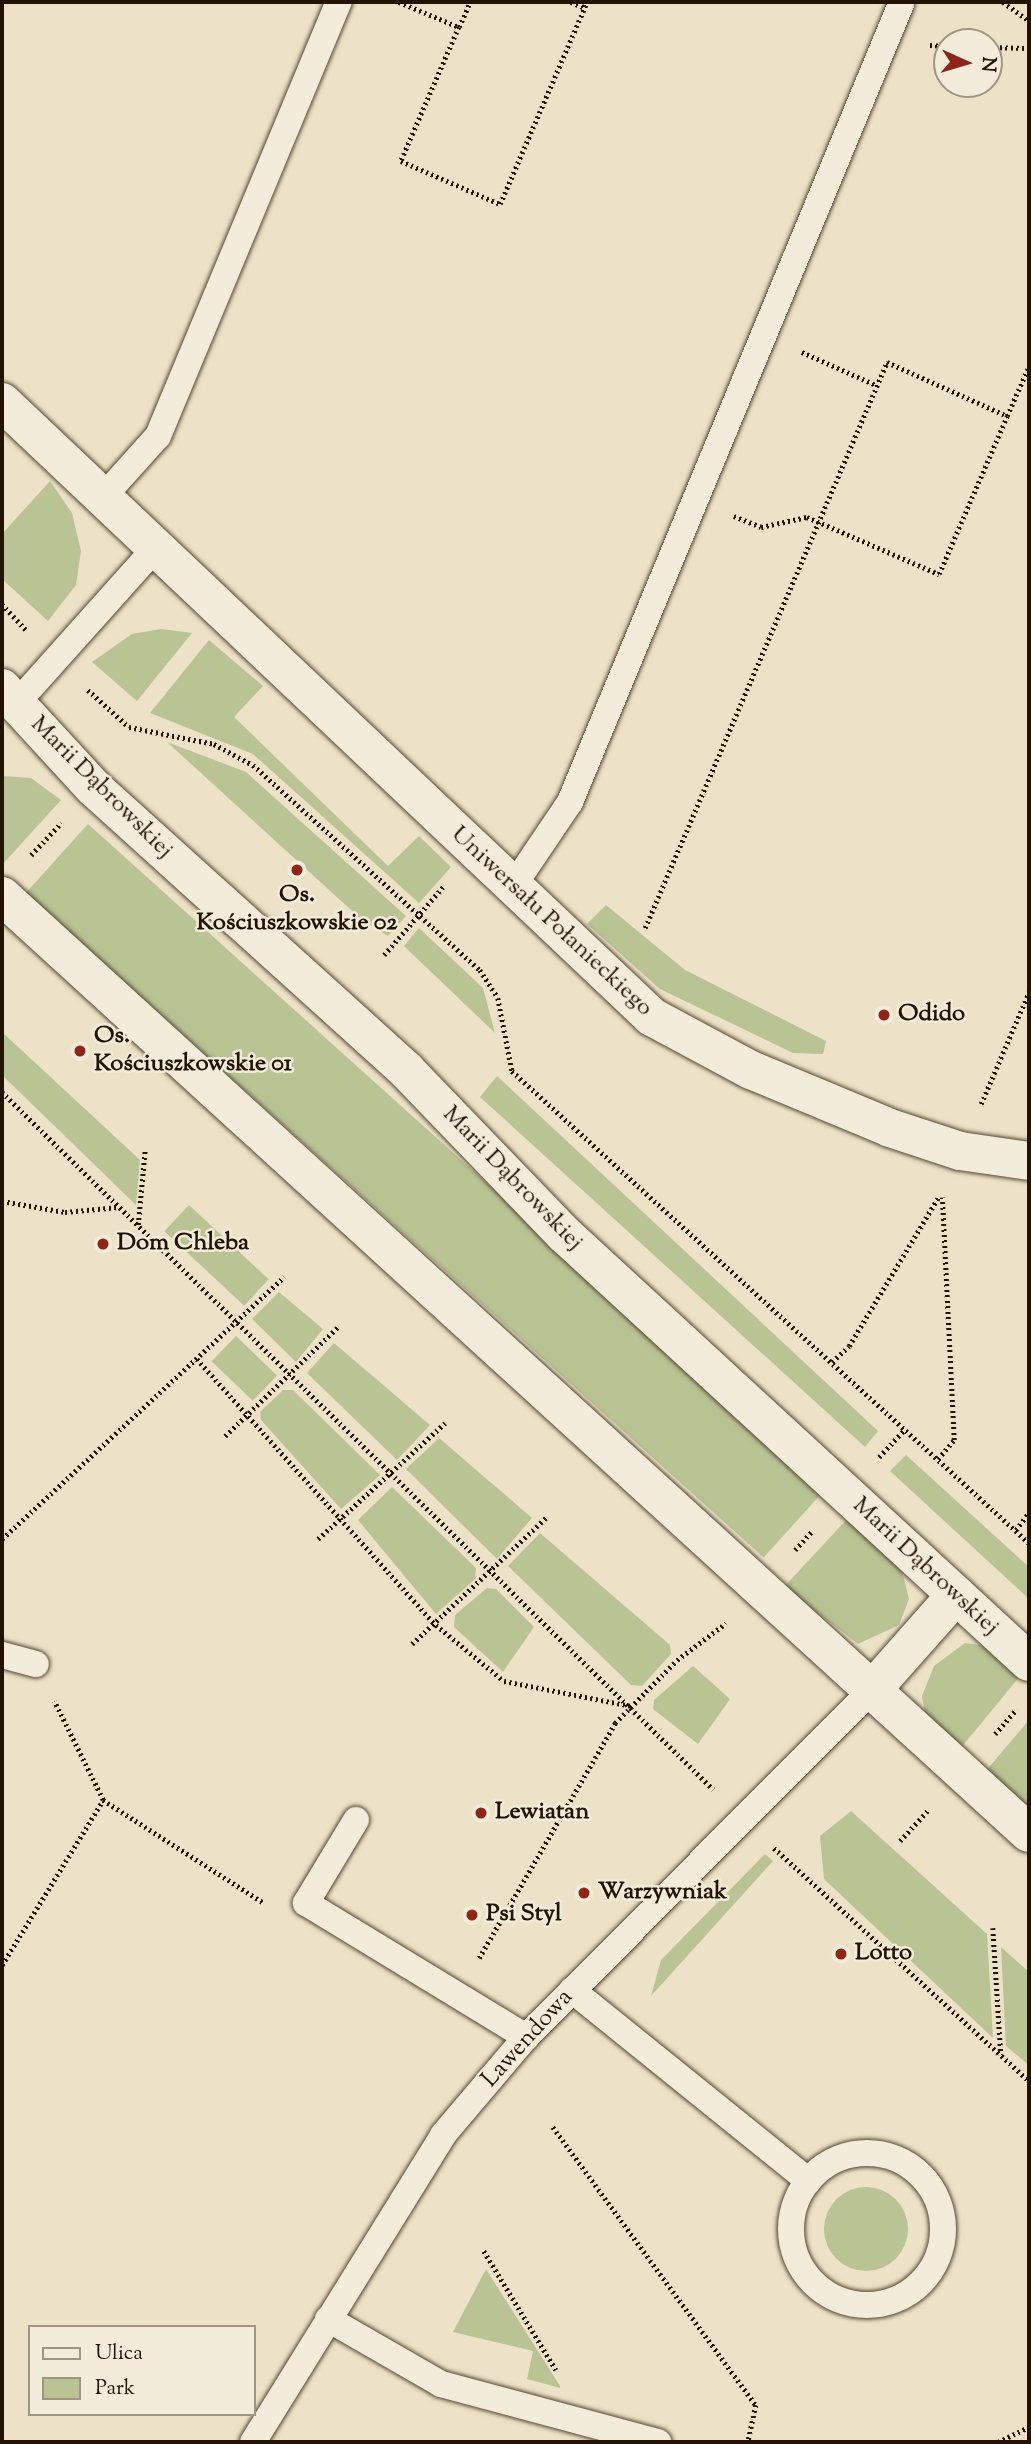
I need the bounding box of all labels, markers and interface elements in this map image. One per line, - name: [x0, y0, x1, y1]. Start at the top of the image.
- north arrow: [933, 28, 1003, 98]
- text: N: [973, 56, 1001, 73]
- street label: Marii Dąbrowskiej: [24, 711, 178, 865]
- street label: Uniwersału Połanieckiego: [444, 821, 658, 1023]
- marker: Os. Kościuszkowskie 02: [289, 862, 305, 878]
- place label: Os. Kościuszkowskie 02: [197, 882, 397, 938]
- place label: Odido: [898, 1001, 965, 1029]
- marker: Odido: [876, 1007, 892, 1023]
- place label: Os. Kościuszkowskie 01: [94, 1023, 292, 1079]
- marker: Os. Kościuszkowskie 01: [72, 1043, 88, 1059]
- street label: Marii Dąbrowskiej: [436, 1101, 588, 1257]
- place label: Dom Chleba: [117, 1230, 249, 1258]
- marker: Dom Chleba: [95, 1236, 111, 1252]
- street label: Marii Dąbrowskiej: [846, 1492, 1004, 1642]
- place label: Lewiatan: [495, 1799, 589, 1827]
- marker: Lewiatan: [473, 1805, 489, 1821]
- place label: Warzywniak: [598, 1879, 727, 1907]
- marker: Warzywniak: [576, 1885, 592, 1901]
- place label: Psi Styl: [486, 1901, 562, 1929]
- marker: Psi Styl: [464, 1907, 480, 1923]
- place label: Lotto: [855, 1940, 912, 1968]
- marker: Lotto: [833, 1946, 849, 1962]
- street label: Lawendowa: [476, 1984, 580, 2094]
- legend: [28, 2325, 256, 2416]
- text: Ulica: [95, 2339, 143, 2369]
- text: Park: [95, 2374, 135, 2404]

